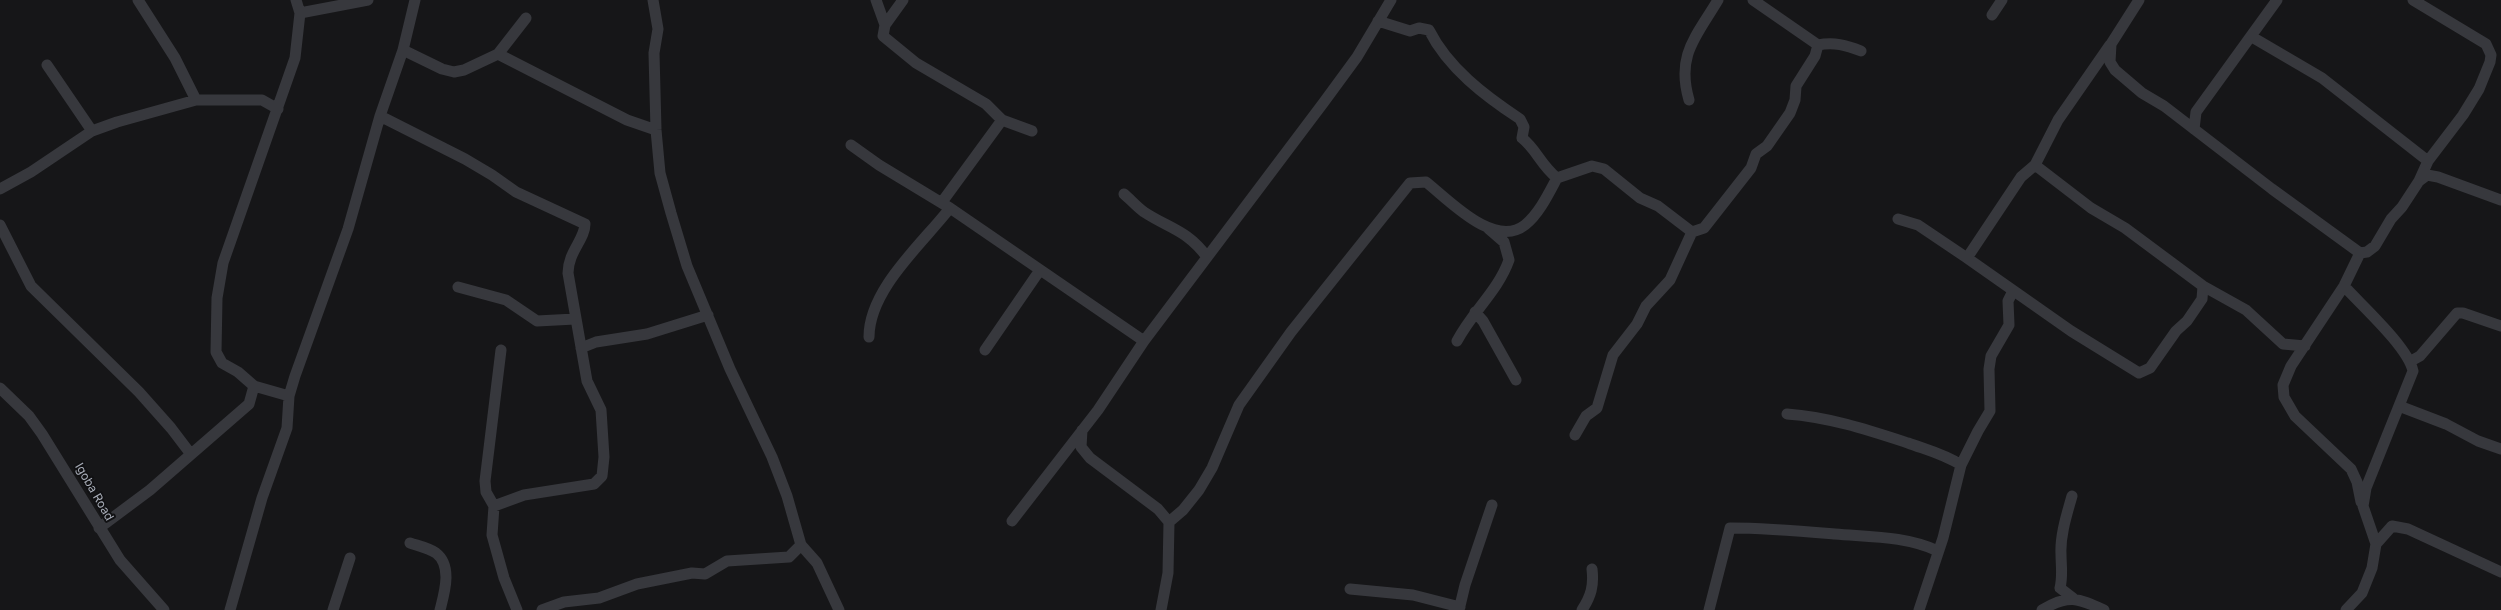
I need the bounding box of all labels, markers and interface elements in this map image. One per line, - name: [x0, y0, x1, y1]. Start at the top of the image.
- street label: Igoba Road: [72, 461, 116, 523]

